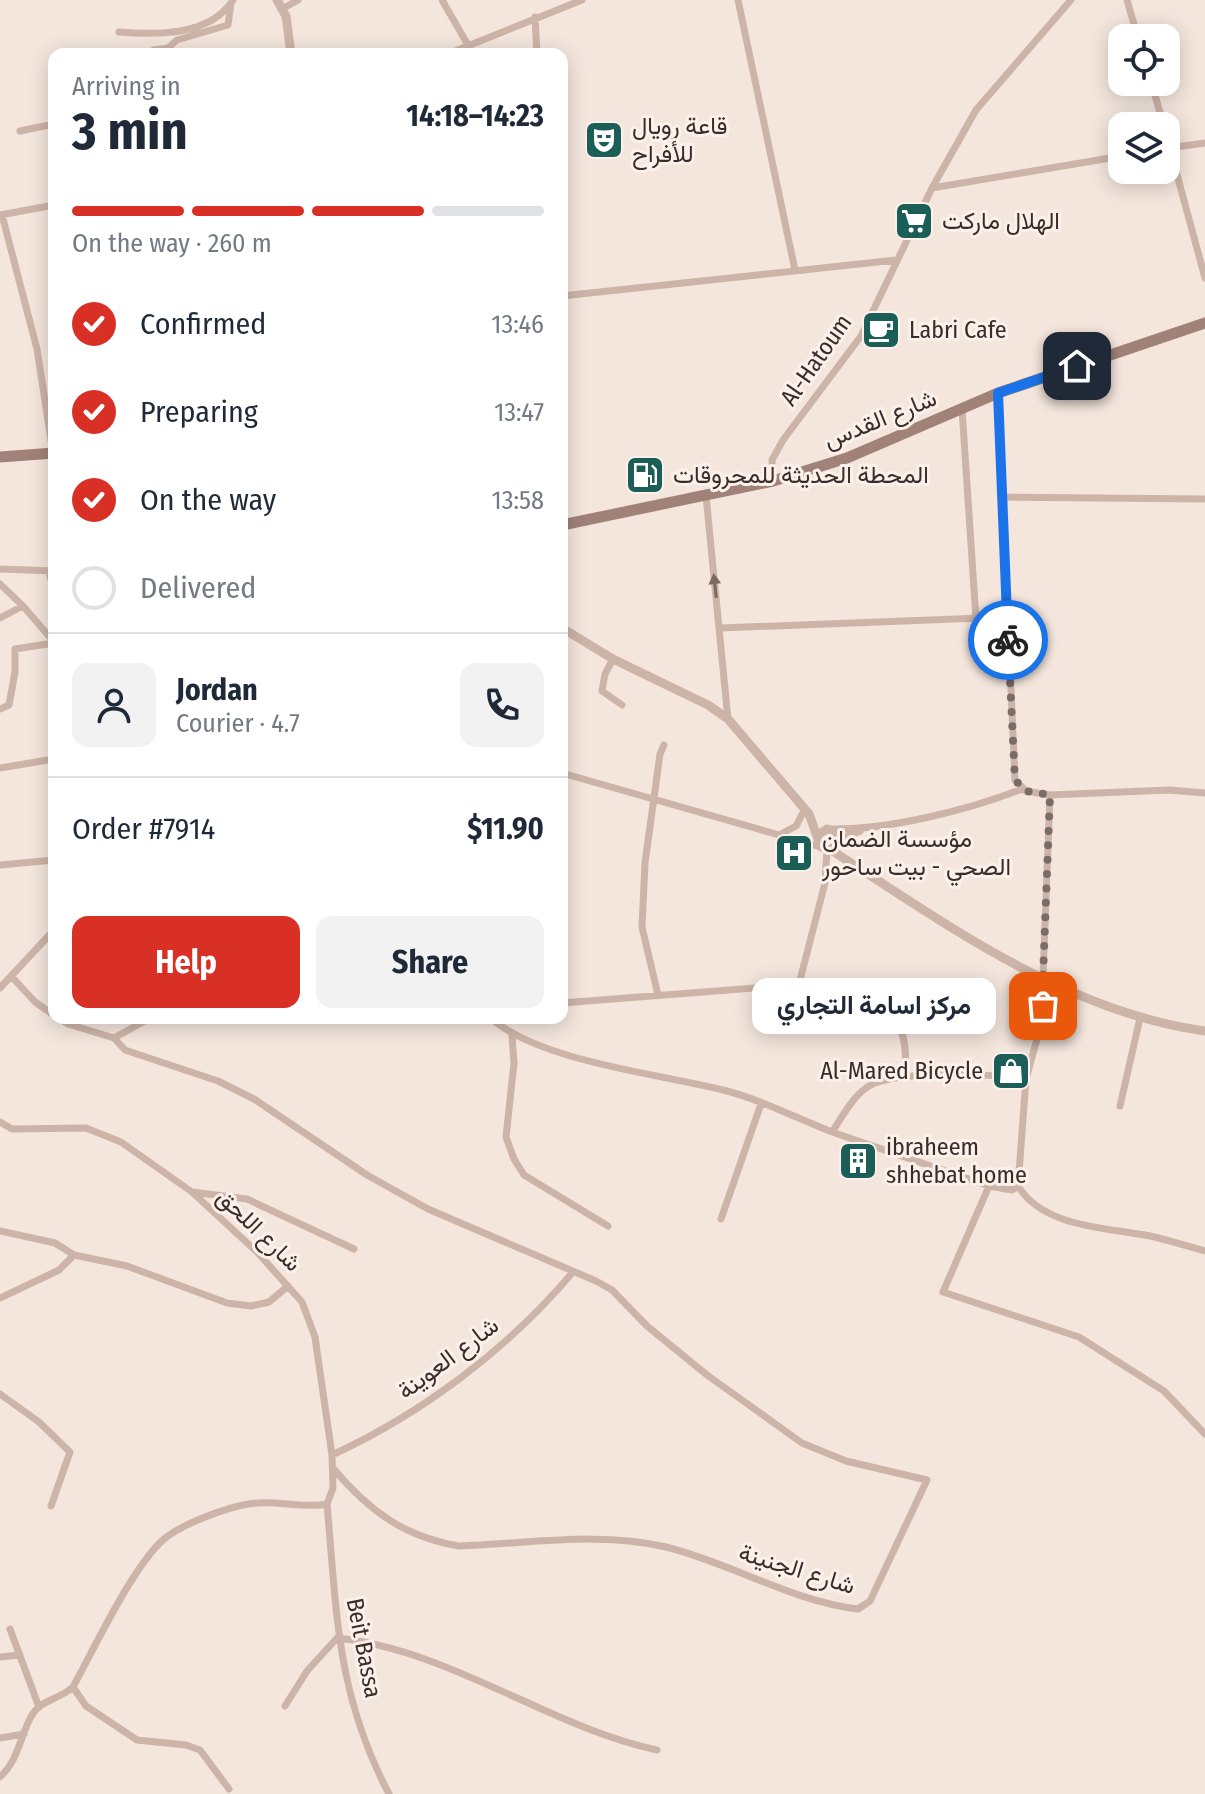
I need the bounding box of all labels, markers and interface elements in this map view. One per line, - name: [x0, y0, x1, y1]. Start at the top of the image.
- map controls: [1108, 24, 1180, 184]
- button: locate: [1108, 24, 1180, 96]
- text: Arriving in: [72, 71, 181, 102]
- text: 14:18–14:23: [406, 98, 544, 134]
- text: 3 min: [72, 100, 188, 163]
- place label: قاعة رويال للأفراح: [632, 112, 728, 170]
- button: layers: [1108, 112, 1180, 184]
- theatre icon: قاعة رويال للأفراح: [583, 119, 625, 161]
- supermarket icon: الهلال ماركت: [893, 200, 935, 242]
- place label: الهلال ماركت: [942, 207, 1060, 236]
- text: On the way · 260 m: [72, 228, 272, 259]
- icon: check: [72, 302, 116, 346]
- text: Confirmed: [140, 306, 266, 342]
- text: 13:46: [491, 309, 544, 340]
- street label: Al-Hatoum: [774, 309, 858, 411]
- cafe icon: Labri Cafe: [860, 309, 902, 351]
- place label: Labri Cafe: [909, 316, 1007, 344]
- pin: [1043, 332, 1111, 400]
- icon: home: [1055, 344, 1099, 388]
- street label: شارع القدس: [819, 384, 941, 456]
- icon: check: [72, 390, 116, 434]
- text: Preparing: [140, 394, 258, 430]
- text: 13:47: [494, 397, 544, 428]
- fuel station icon: المحطة الحديثة للمحروقات: [624, 454, 666, 496]
- place label: المحطة الحديثة للمحروقات: [673, 461, 929, 490]
- icon: check: [72, 478, 116, 522]
- text: On the way: [140, 482, 276, 518]
- text: 13:58: [492, 485, 544, 516]
- text: Delivered: [140, 570, 256, 606]
- one-way arrow: [709, 573, 722, 598]
- courier: [968, 600, 1048, 680]
- icon: bike: [986, 618, 1030, 662]
- button: person: [72, 663, 156, 747]
- button: phone: [460, 663, 544, 747]
- text: Jordan: [176, 672, 258, 708]
- text: Courier · 4.7: [176, 708, 300, 739]
- text: Order #7914: [72, 811, 215, 847]
- text: $11.90: [467, 811, 544, 847]
- place label: مؤسسة الضمان الصحي - بيت ساحور: [821, 825, 1011, 886]
- hospital icon: مؤسسة الضمان الصحي - بيت ساحور: [773, 832, 815, 874]
- button: Help: [72, 916, 300, 1008]
- button: Share: [316, 916, 544, 1008]
- pin: [1009, 972, 1077, 1040]
- callout: مركز اسامة التجاري: [751, 978, 995, 1034]
- icon: bag: [1021, 984, 1065, 1028]
- text: مركز اسامة التجاري: [777, 990, 971, 1021]
- shop icon: Al-Mared Bicycle: [990, 1050, 1032, 1092]
- place label: Al-Mared Bicycle: [820, 1057, 983, 1085]
- place label: ibraheem shhebat home: [886, 1133, 1027, 1189]
- building icon: ibraheem shhebat home: [837, 1140, 879, 1182]
- street label: شارع اللحق: [209, 1183, 307, 1279]
- street label: شارع العوينة: [392, 1311, 505, 1407]
- street label: شارع الجنينة: [735, 1538, 859, 1602]
- street label: Beit Bassa: [341, 1596, 387, 1700]

